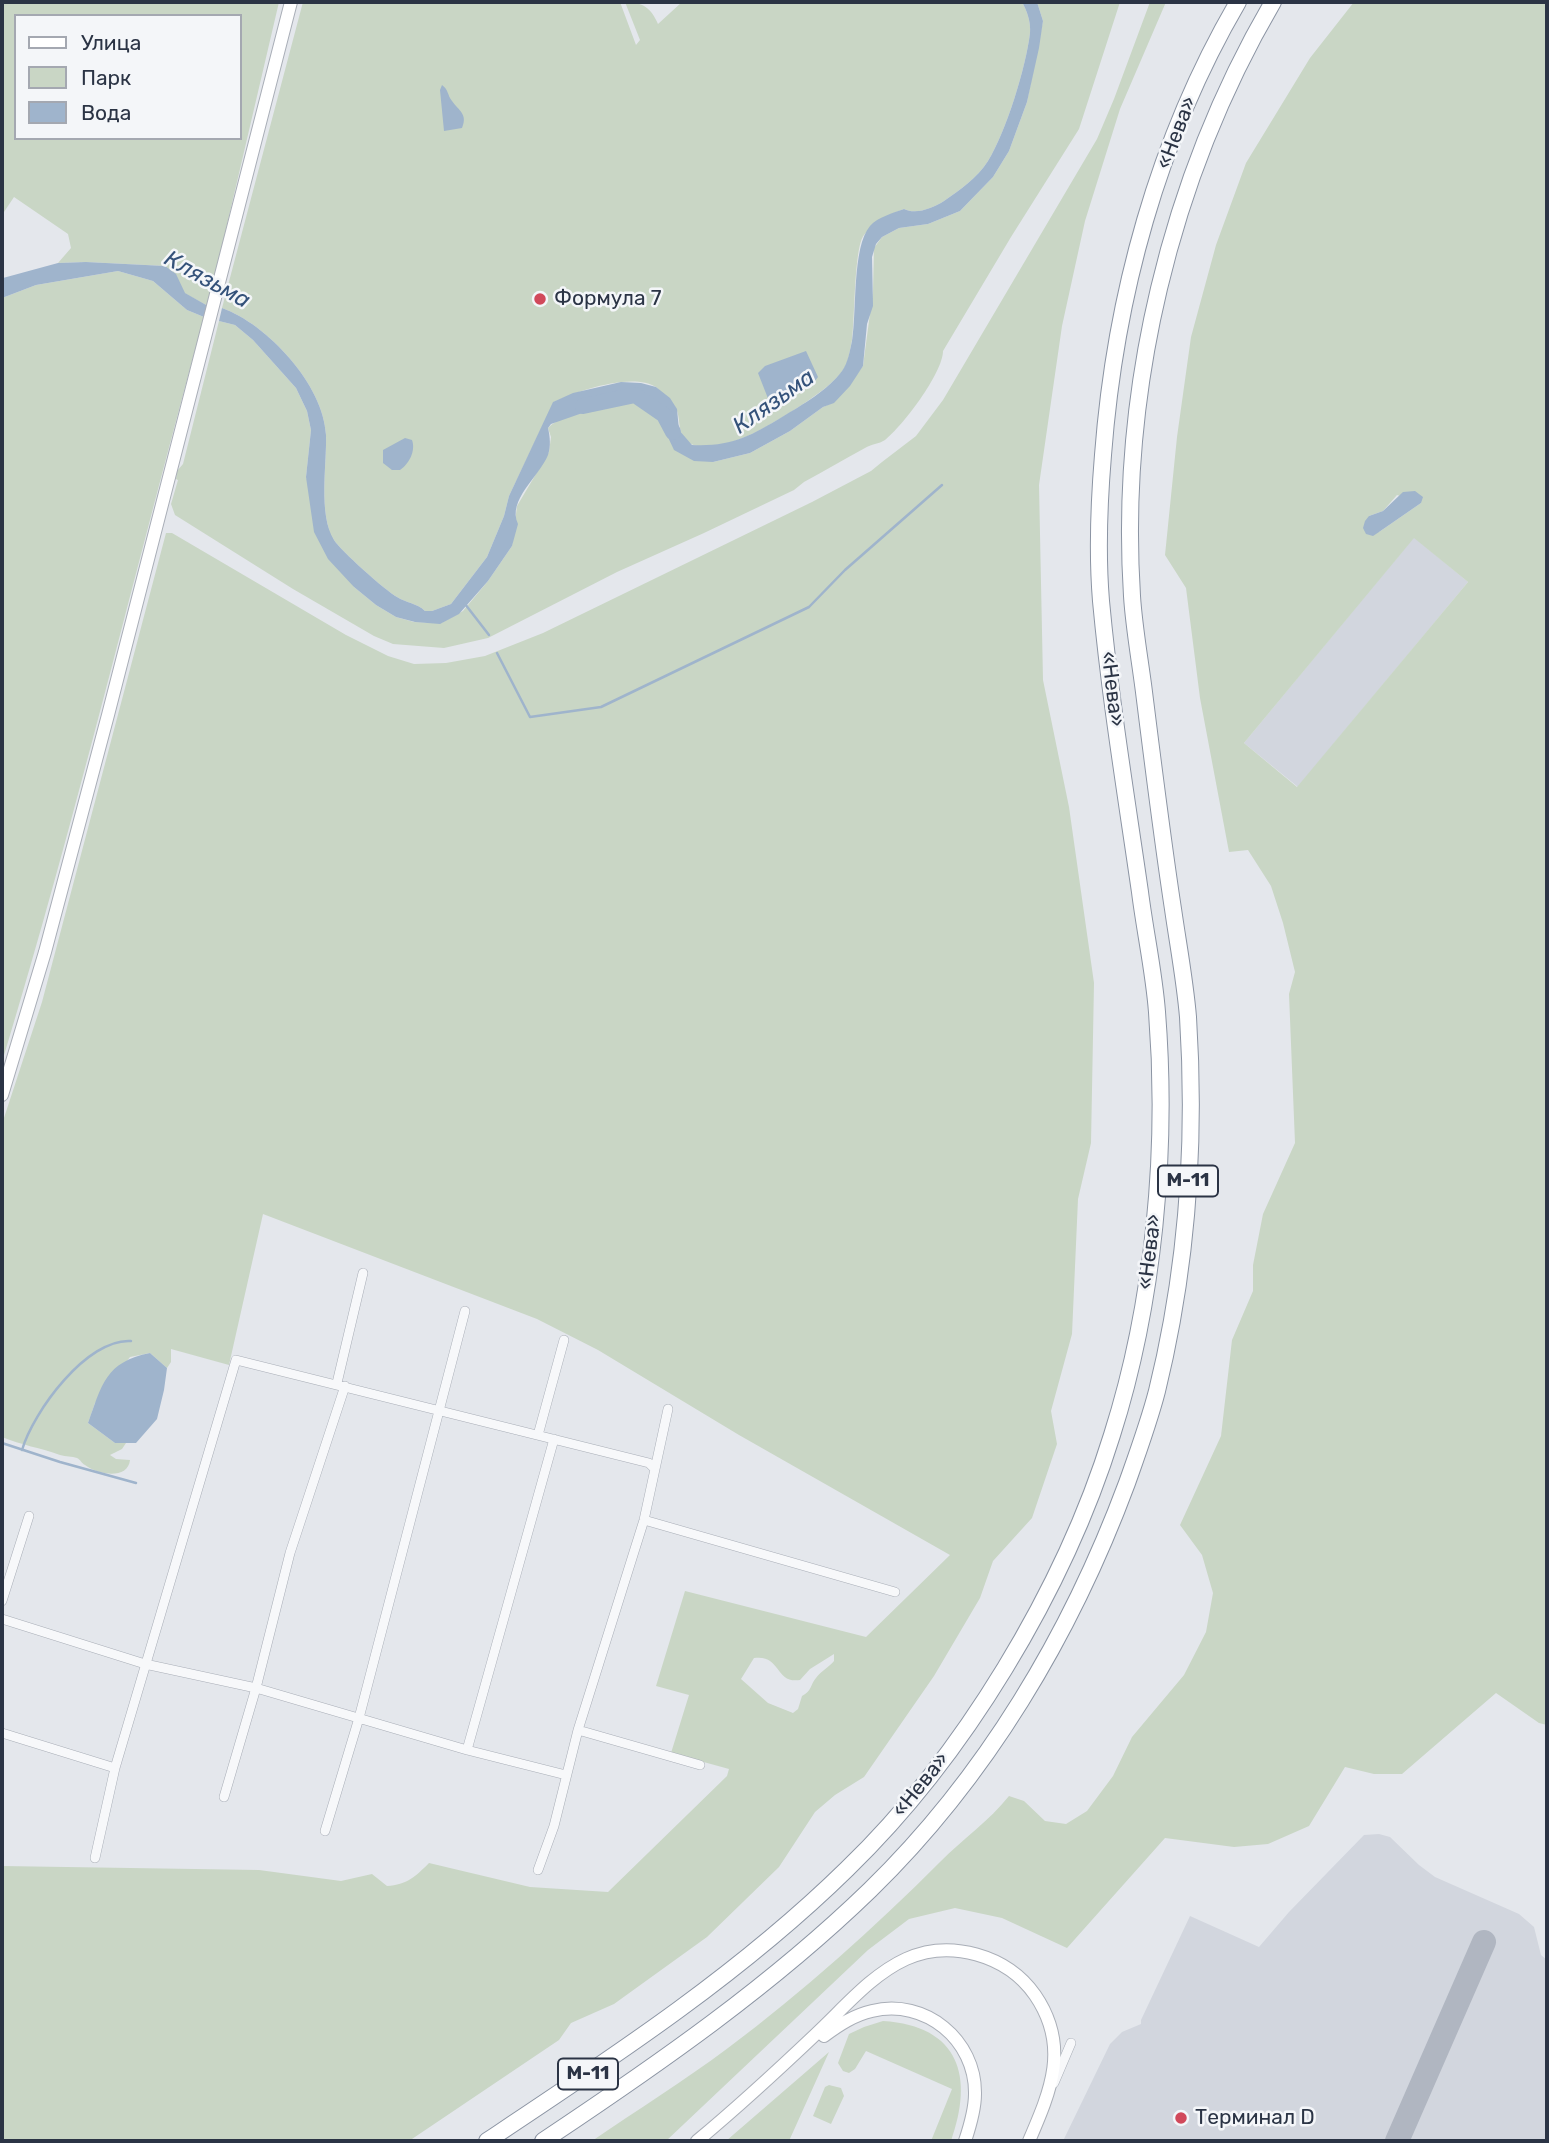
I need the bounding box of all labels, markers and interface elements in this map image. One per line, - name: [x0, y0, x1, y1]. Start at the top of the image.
- legend: [14, 14, 242, 140]
- text: Улица: [81, 30, 141, 55]
- text: Парк: [81, 65, 131, 90]
- street label: «Нева»: [1152, 93, 1202, 173]
- text: Вода: [81, 100, 131, 125]
- water label: Клязьма: [159, 245, 255, 315]
- place label: Формула 7: [554, 286, 661, 312]
- marker: Формула 7: [532, 291, 548, 307]
- water label: Клязьма: [728, 364, 820, 440]
- street label: «Нева»: [1095, 650, 1129, 728]
- road number: М-11: [1158, 1166, 1218, 1196]
- street label: «Нева»: [1133, 1213, 1167, 1291]
- street label: «Нева»: [887, 1748, 955, 1822]
- road number: М-11: [558, 2058, 618, 2090]
- place label: Терминал D: [1195, 2105, 1315, 2131]
- marker: Терминал D: [1173, 2110, 1189, 2126]

